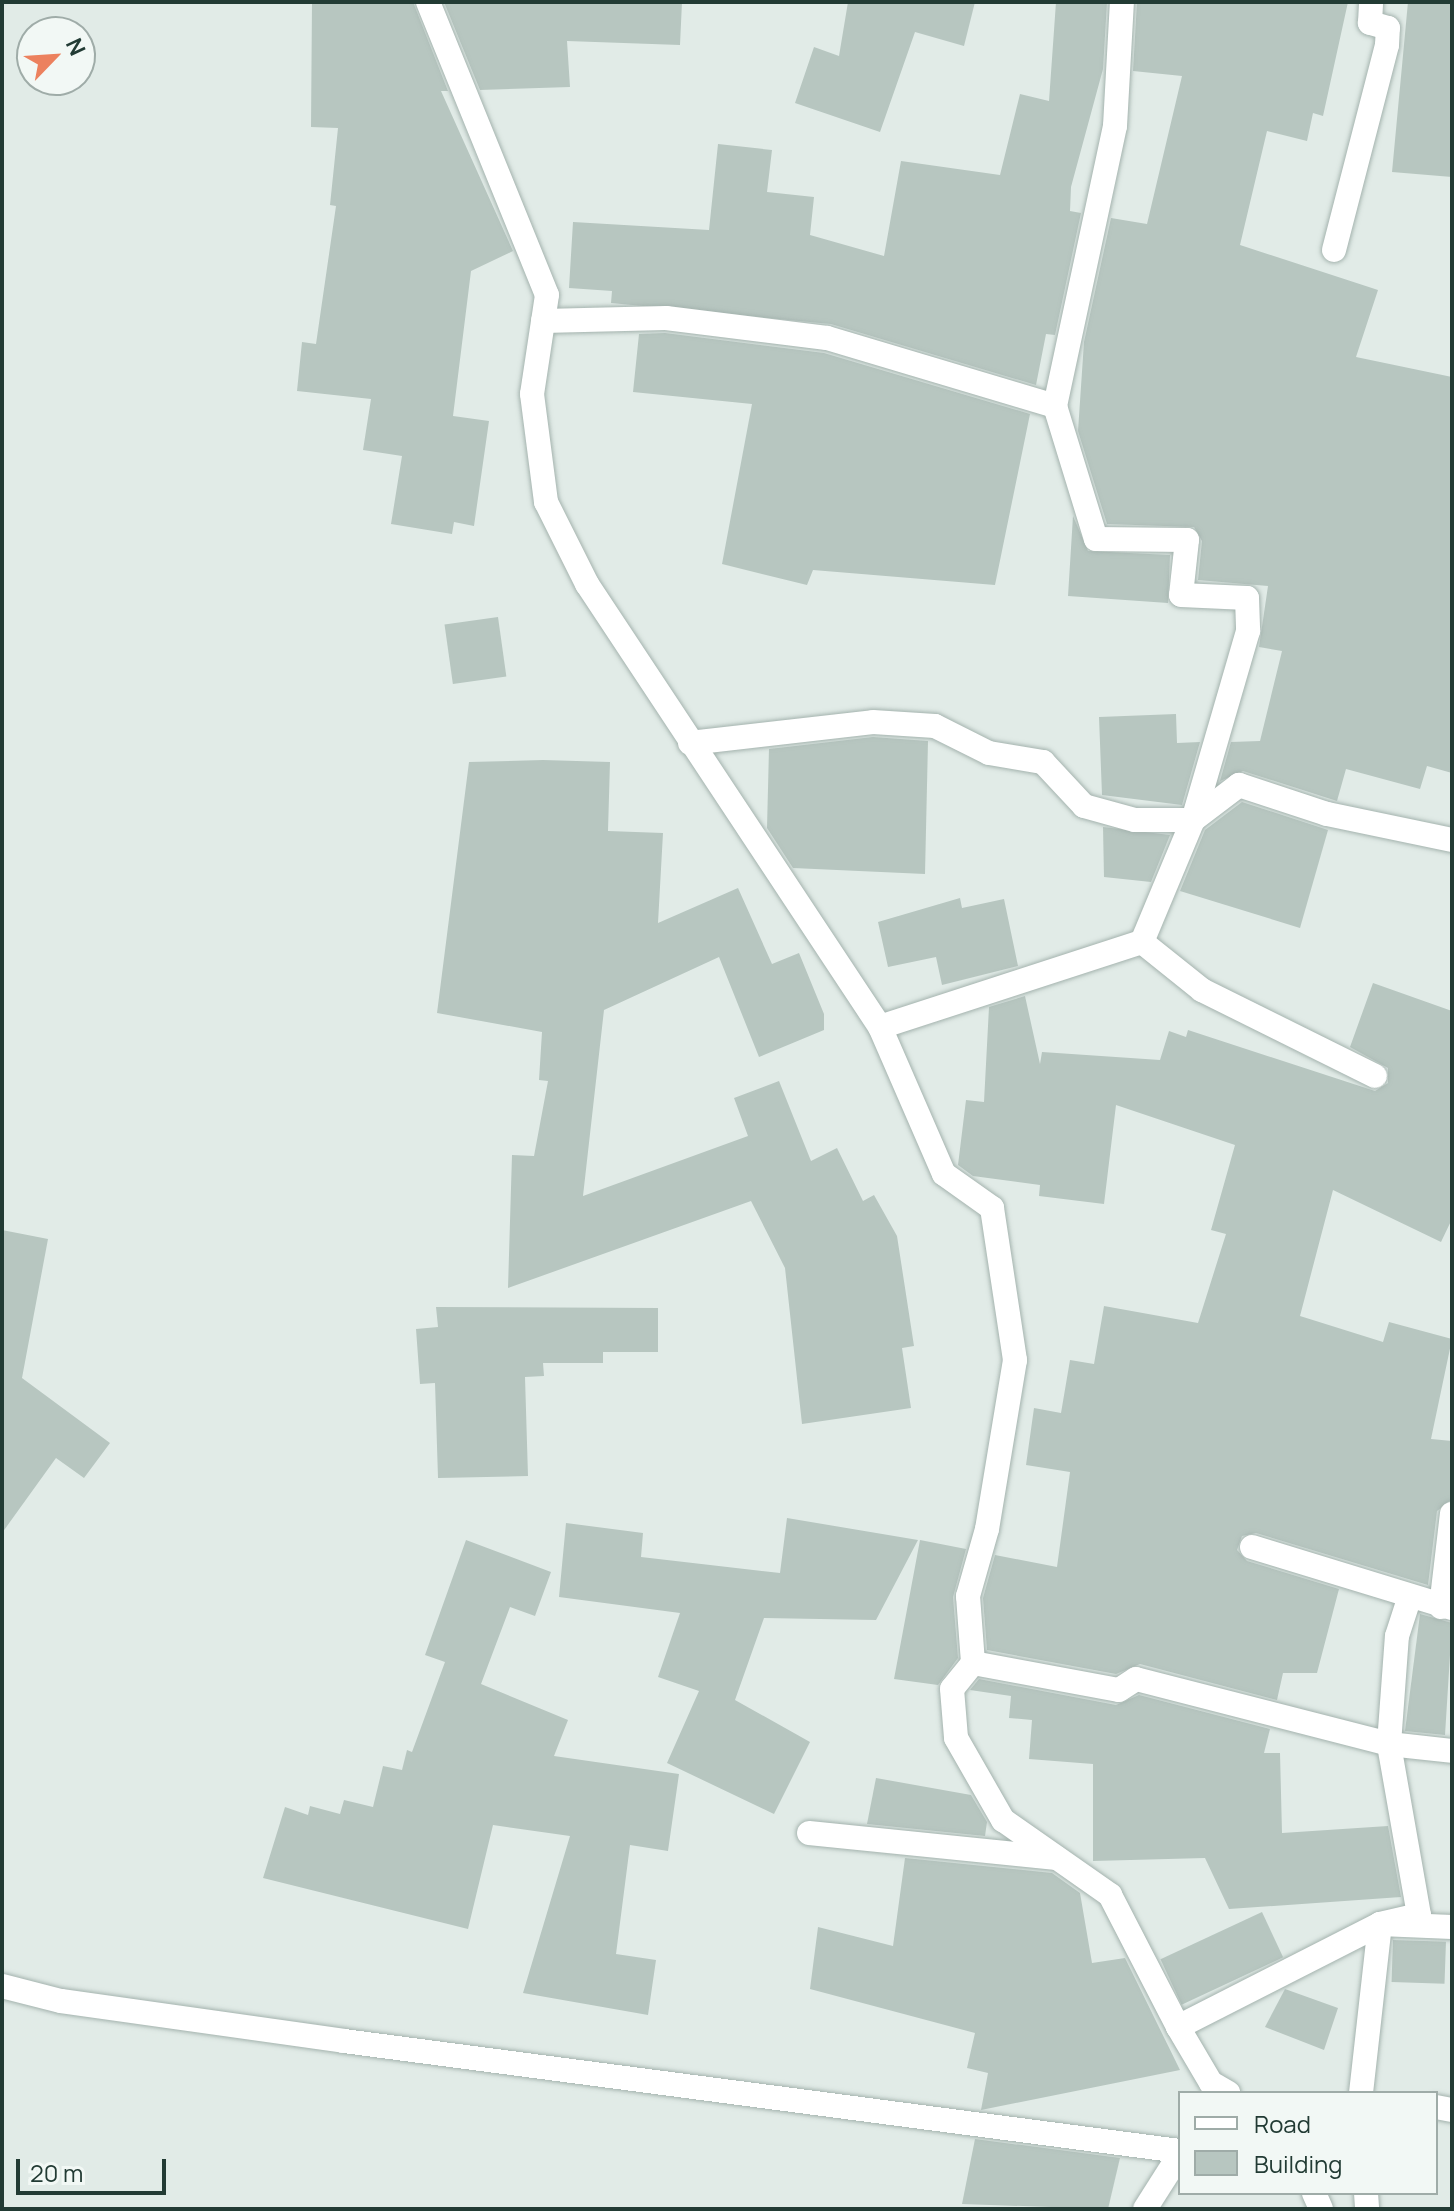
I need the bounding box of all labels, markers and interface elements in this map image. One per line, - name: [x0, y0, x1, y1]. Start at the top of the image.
- north arrow: [16, 16, 96, 96]
- text: N: [59, 33, 93, 60]
- legend: [1178, 2091, 1438, 2195]
- text: Road: [1254, 2107, 1311, 2140]
- scale bar: [20, 2143, 170, 2193]
- text: Building: [1254, 2147, 1342, 2180]
- text: 20 m: [30, 2156, 83, 2189]

